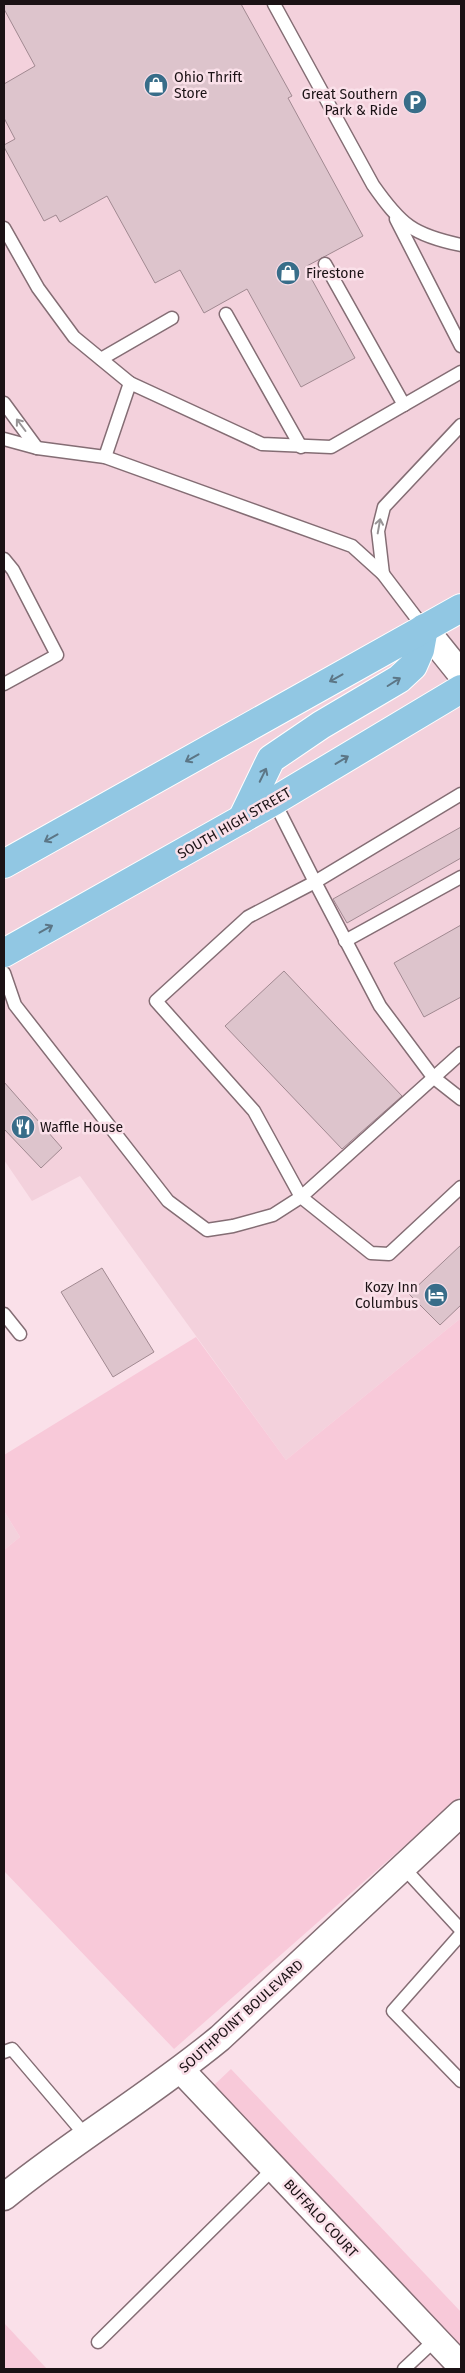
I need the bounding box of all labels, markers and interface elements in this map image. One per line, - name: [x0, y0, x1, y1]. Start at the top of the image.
- place label: Ohio Thrift Store: [174, 69, 243, 102]
- shop icon: Ohio Thrift Store: [143, 72, 169, 98]
- place label: Great Southern Park & Ride: [302, 86, 398, 119]
- parking icon: Great Southern Park & Ride: [402, 89, 428, 115]
- shop icon: Firestone: [275, 260, 301, 286]
- place label: Firestone: [306, 265, 364, 282]
- one-way arrow: [15, 419, 26, 432]
- one-way arrow: [375, 518, 385, 534]
- one-way arrow: [330, 673, 344, 683]
- one-way arrow: [386, 677, 400, 687]
- one-way arrow: [186, 754, 200, 764]
- one-way arrow: [334, 755, 349, 765]
- one-way arrow: [259, 768, 269, 783]
- street label: SOUTH HIGH STREET: [175, 784, 295, 863]
- one-way arrow: [43, 833, 58, 843]
- one-way arrow: [39, 923, 53, 933]
- restaurant icon: Waffle House: [10, 1114, 36, 1140]
- place label: Waffle House: [40, 1119, 123, 1136]
- place label: Kozy Inn Columbus: [355, 1279, 418, 1312]
- hotel icon: Kozy Inn Columbus: [423, 1282, 449, 1308]
- street label: SOUTHPOINT BOULEVARD: [176, 1956, 307, 2077]
- street label: BUFFALO COURT: [280, 2176, 362, 2261]

